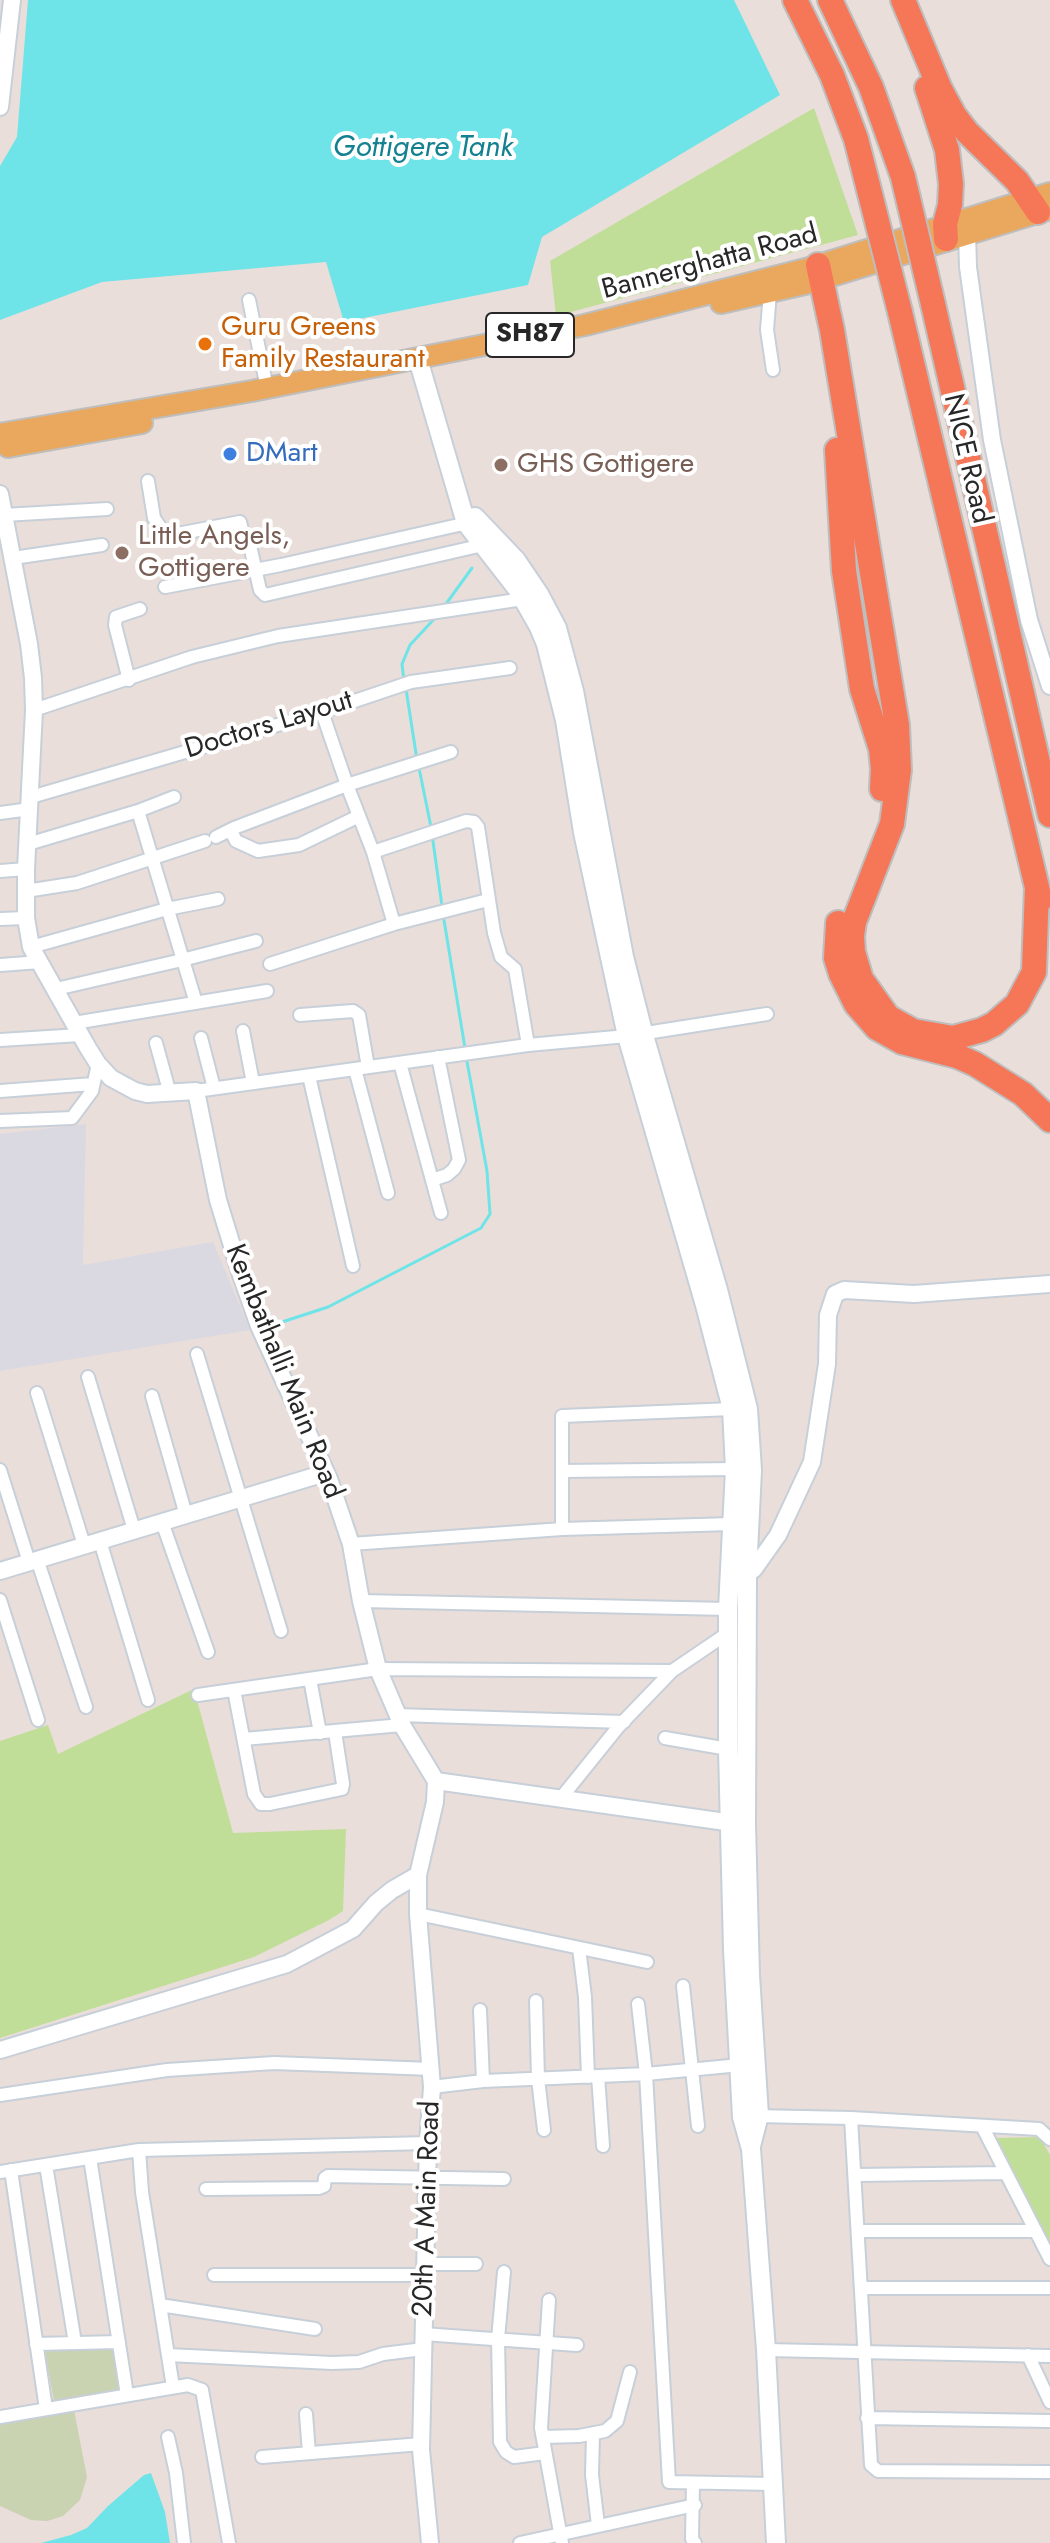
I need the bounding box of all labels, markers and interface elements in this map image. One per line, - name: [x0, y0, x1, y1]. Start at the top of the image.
- water label: Gottigere Tank: [333, 131, 513, 167]
- street label: Bannerghatta Road: [598, 218, 822, 308]
- place label: Guru Greens Family Restaurant: [221, 311, 425, 377]
- road number: SH87: [486, 313, 574, 357]
- marker: Guru Greens Family Restaurant: [196, 335, 214, 353]
- street label: NICE Road: [935, 391, 997, 527]
- place label: DMart: [246, 437, 318, 471]
- marker: DMart: [221, 445, 239, 463]
- place label: GHS Gottigere: [517, 448, 694, 482]
- marker: GHS Gottigere: [492, 456, 510, 474]
- place label: Little Angels, Gottigere: [138, 520, 290, 586]
- marker: Little Angels, Gottigere: [113, 544, 131, 562]
- street label: Doctors Layout: [181, 685, 357, 767]
- street label: Kembathalli Main Road: [217, 1240, 349, 1504]
- street label: 20th A Main Road: [407, 2100, 449, 2318]

